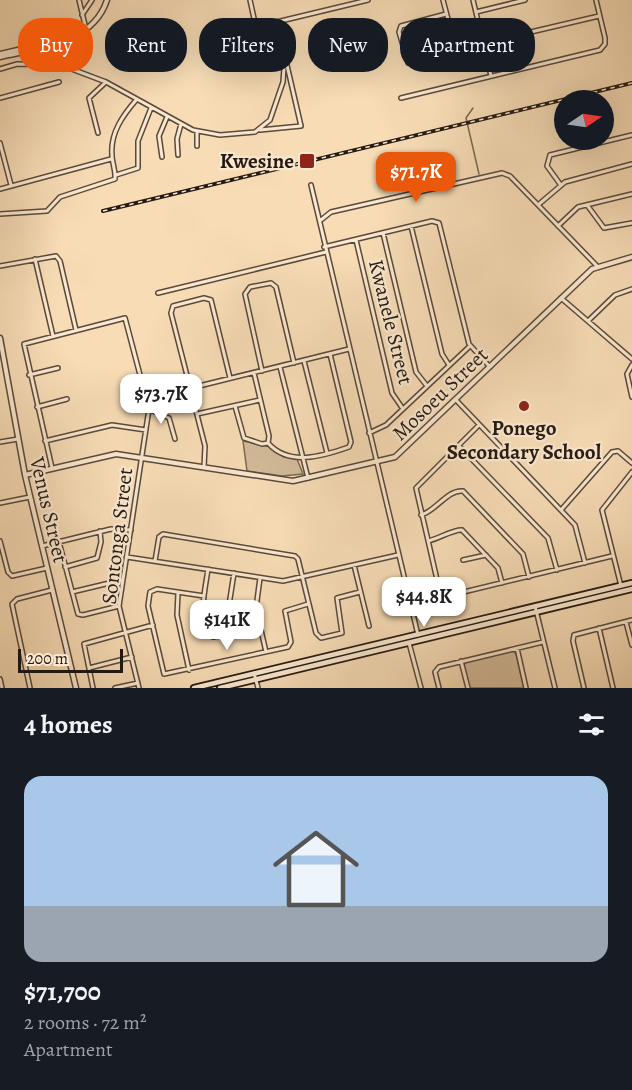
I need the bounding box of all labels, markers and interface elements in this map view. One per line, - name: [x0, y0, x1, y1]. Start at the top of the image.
- chip: Buy: [18, 18, 93, 72]
- chip: Rent: [105, 18, 187, 72]
- chip: Filters: [199, 18, 296, 72]
- chip: New: [308, 18, 388, 72]
- chip: Apartment: [400, 18, 535, 72]
- north arrow: [554, 90, 614, 150]
- map controls: [554, 90, 614, 150]
- place label: Kwesine: [220, 147, 294, 175]
- marker: Kwesine: [298, 152, 316, 170]
- pin: $71.7K: [367, 152, 465, 203]
- text: $71.7K: [390, 158, 442, 185]
- street label: Kwanele Street: [362, 256, 420, 388]
- street label: Mosoeu Street: [386, 341, 494, 447]
- pin: $73.7K: [112, 374, 210, 425]
- text: $73.7K: [134, 380, 188, 407]
- marker: Ponego Secondary School: [517, 399, 531, 413]
- place label: Ponego Secondary School: [447, 414, 602, 466]
- street label: Venus Street: [23, 453, 75, 566]
- street label: Sontonga Street: [95, 466, 139, 606]
- pin: $44.8K: [375, 577, 473, 628]
- text: $44.8K: [396, 583, 452, 610]
- pin: $141K: [185, 600, 269, 651]
- text: $141K: [204, 606, 250, 633]
- scale bar: [18, 646, 123, 674]
- text: 200 m: [27, 648, 68, 670]
- text: 4 homes: [24, 707, 113, 742]
- icon: filters: [575, 708, 608, 741]
- icon: home: [262, 815, 370, 923]
- text: $71,700: [24, 974, 101, 1009]
- text: 2 rooms · 72 m²: [24, 1009, 146, 1036]
- text: Apartment: [24, 1036, 113, 1063]

